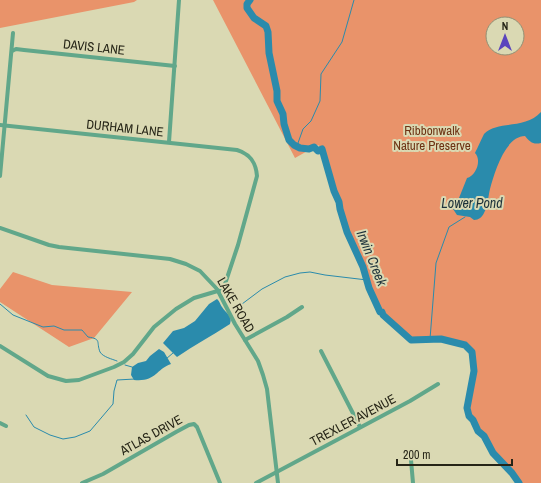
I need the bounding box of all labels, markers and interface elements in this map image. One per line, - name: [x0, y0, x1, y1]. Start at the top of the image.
- north arrow: [485, 16, 525, 56]
- text: N: [502, 19, 508, 33]
- street label: DAVIS LANE: [62, 35, 126, 59]
- street label: DURHAM LANE: [86, 115, 164, 141]
- park label: Ribbonwalk Nature Preserve: [393, 122, 471, 154]
- water label: Lower Pond: [441, 194, 503, 212]
- water label: Irwin Creek: [353, 227, 392, 290]
- street label: LAKE ROAD: [213, 274, 259, 336]
- street label: TREXLER AVENUE: [307, 390, 399, 450]
- street label: ATLAS DRIVE: [116, 411, 185, 460]
- scale bar: [397, 441, 512, 467]
- text: 200 m: [403, 447, 430, 463]

